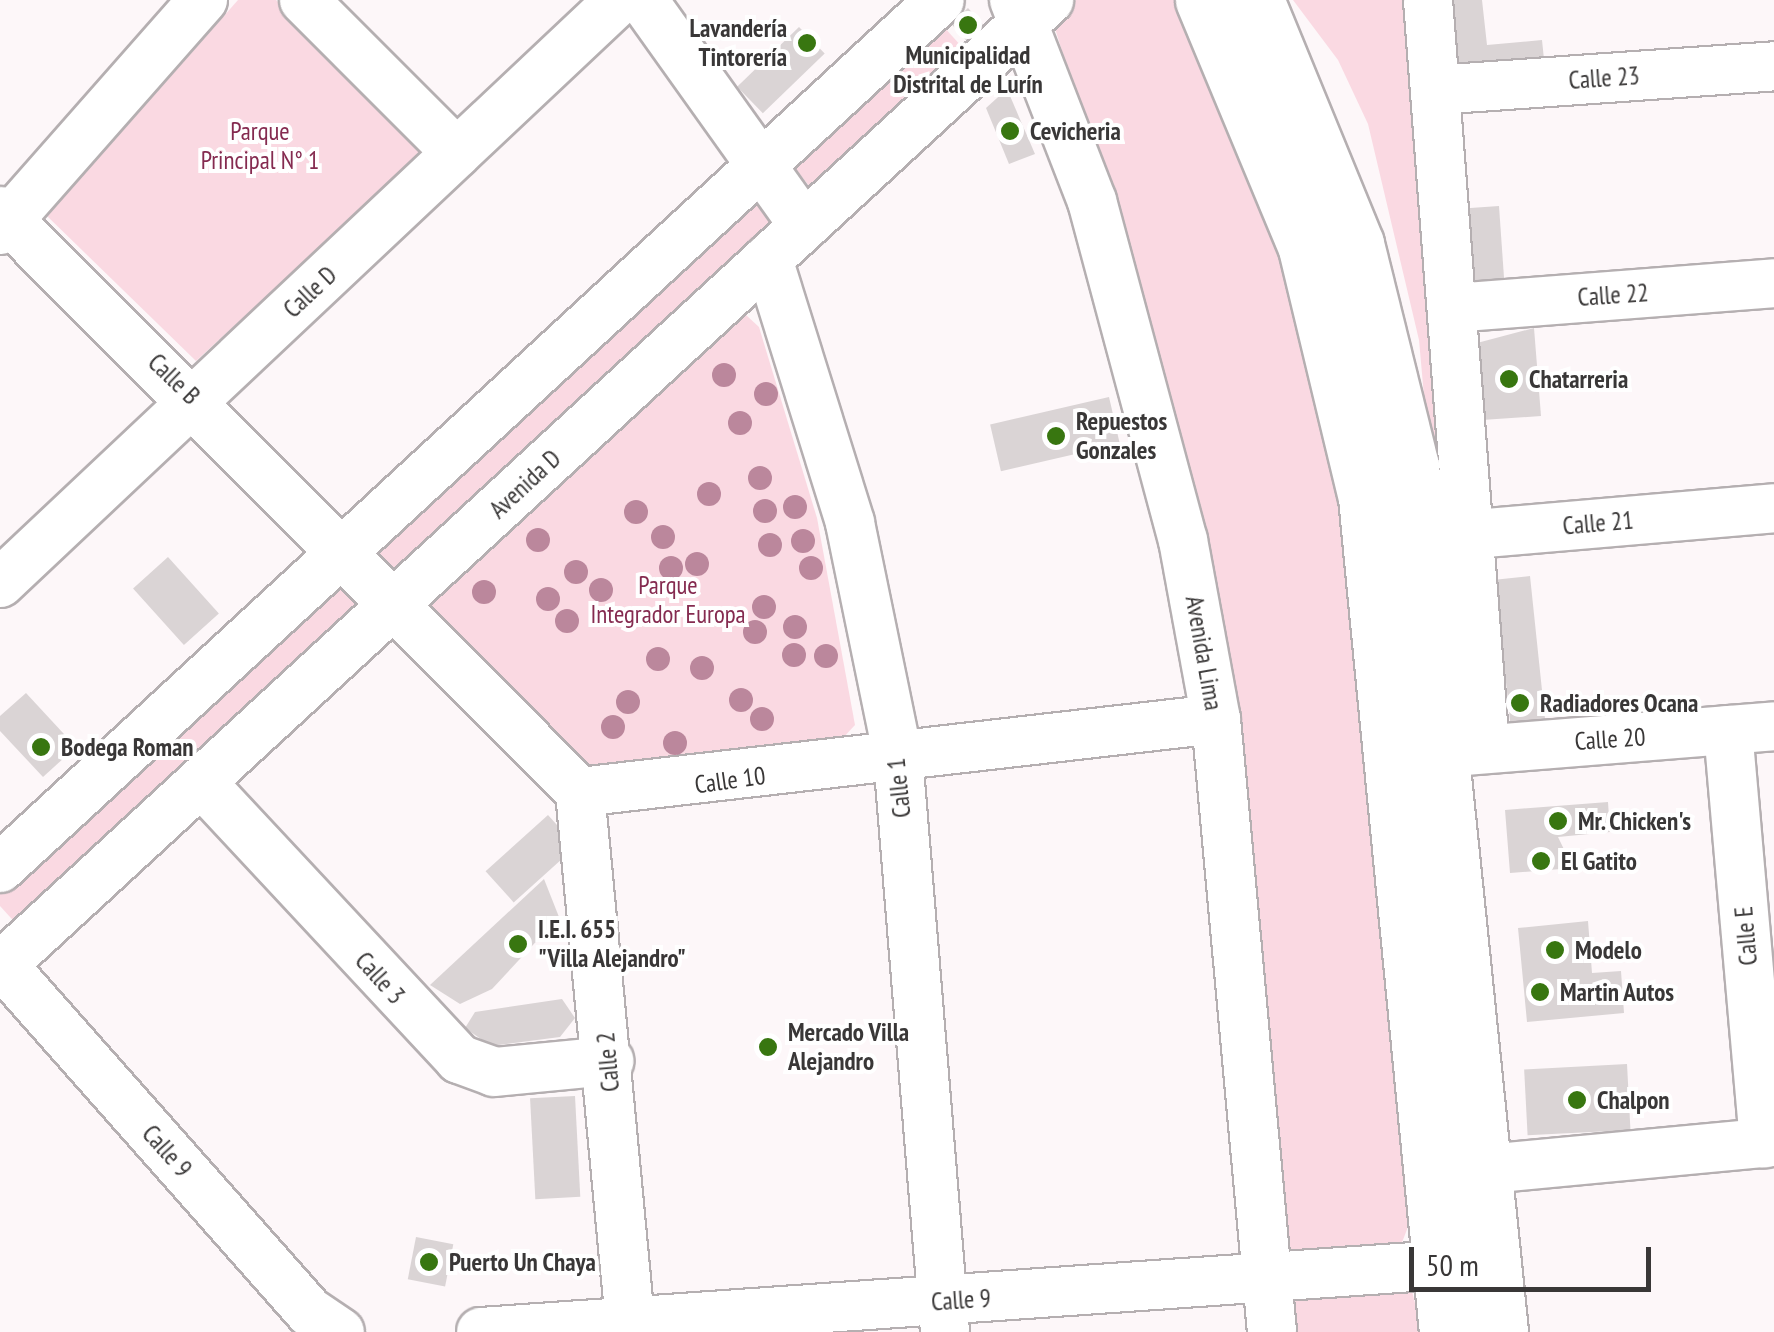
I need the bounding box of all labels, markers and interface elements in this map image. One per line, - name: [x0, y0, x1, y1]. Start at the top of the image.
- place label: Lavandería Tintorería: [689, 14, 787, 73]
- marker: Municipalidad Distrital de Lurín: [957, 14, 979, 36]
- marker: Lavandería Tintorería: [796, 32, 818, 54]
- place label: Municipalidad Distrital de Lurín: [893, 41, 1043, 100]
- street label: Calle 23: [1568, 61, 1640, 95]
- place label: Cevicheria: [1030, 116, 1121, 146]
- park label: Parque Principal N° 1: [201, 117, 319, 176]
- marker: Cevicheria: [999, 120, 1021, 142]
- street label: Calle D: [277, 260, 343, 324]
- street label: Calle 22: [1577, 278, 1649, 312]
- street label: Calle B: [142, 347, 206, 411]
- place label: Chatarreria: [1529, 364, 1628, 394]
- marker: Chatarreria: [1498, 368, 1520, 390]
- place label: Repuestos Gonzales: [1076, 407, 1167, 466]
- marker: Repuestos Gonzales: [1045, 425, 1067, 447]
- street label: Avenida D: [483, 443, 567, 525]
- street label: Calle 21: [1561, 505, 1635, 541]
- park label: Parque Integrador Europa: [590, 571, 746, 630]
- street label: Avenida Lima: [1179, 593, 1229, 713]
- place label: Radiadores Ocana: [1540, 688, 1699, 718]
- marker: Radiadores Ocana: [1509, 692, 1531, 714]
- street label: Calle 20: [1574, 722, 1646, 756]
- place label: Bodega Roman: [61, 732, 194, 762]
- marker: Bodega Roman: [30, 736, 52, 758]
- street label: Calle 1: [881, 757, 917, 819]
- street label: Calle 10: [693, 760, 767, 800]
- place label: Mr. Chicken's: [1578, 806, 1693, 836]
- marker: Mr. Chicken's: [1547, 810, 1569, 832]
- place label: El Gatito: [1561, 846, 1637, 876]
- marker: El Gatito: [1530, 850, 1552, 872]
- street label: Calle E: [1728, 905, 1764, 967]
- place label: I.E.I. 655 "Villa Alejandro": [538, 915, 687, 974]
- marker: I.E.I. 655 "Villa Alejandro": [507, 933, 529, 955]
- place label: Modelo: [1575, 935, 1642, 965]
- marker: Modelo: [1544, 939, 1566, 961]
- street label: Calle 3: [349, 946, 411, 1010]
- place label: Martin Autos: [1560, 977, 1675, 1007]
- marker: Martin Autos: [1529, 981, 1551, 1003]
- place label: Mercado Villa Alejandro: [788, 1018, 910, 1077]
- street label: Calle 2: [590, 1031, 626, 1093]
- marker: Mercado Villa Alejandro: [757, 1036, 779, 1058]
- place label: Chalpon: [1597, 1085, 1670, 1115]
- marker: Chalpon: [1566, 1089, 1588, 1111]
- street label: Calle 9: [136, 1119, 198, 1183]
- scale bar: [1414, 1227, 1656, 1289]
- text: 50 m: [1426, 1245, 1479, 1284]
- place label: Puerto Un Chaya: [449, 1247, 596, 1277]
- marker: Puerto Un Chaya: [418, 1251, 440, 1273]
- street label: Calle 9: [930, 1283, 992, 1317]

